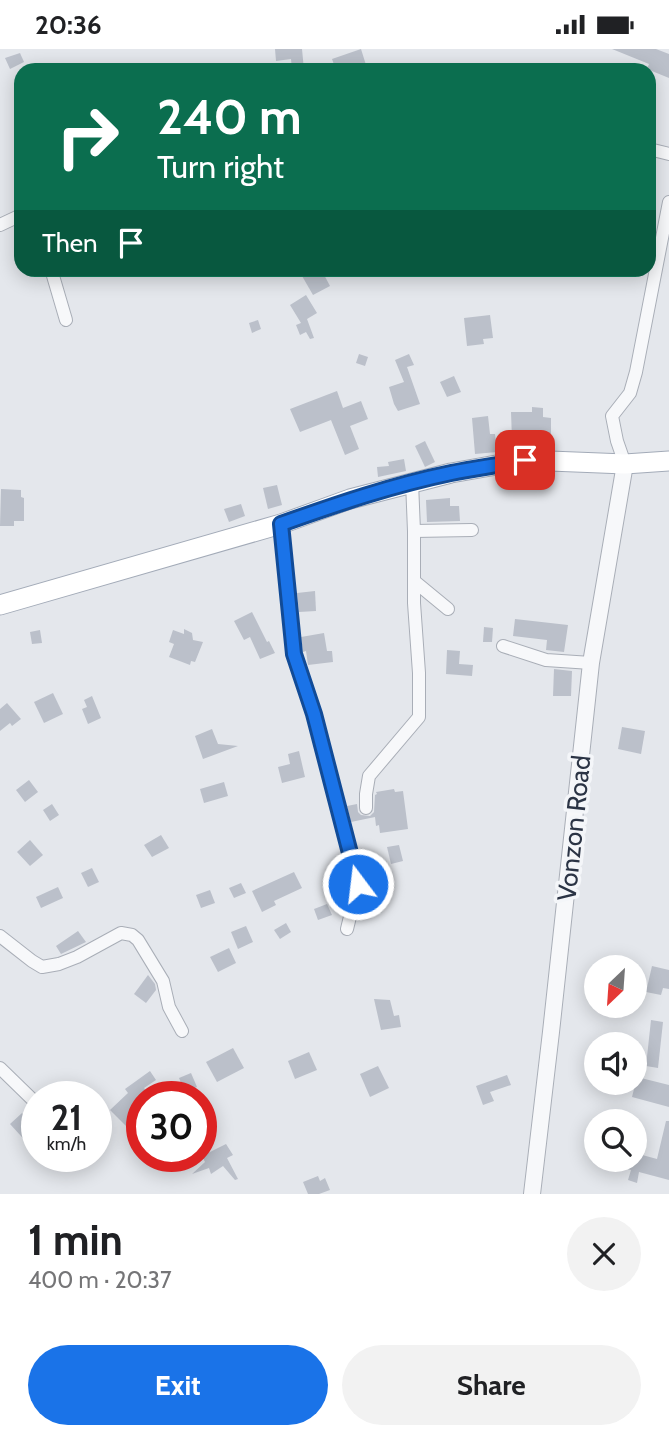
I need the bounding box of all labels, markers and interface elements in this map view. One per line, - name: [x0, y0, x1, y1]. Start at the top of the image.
- text: 20:36: [35, 9, 102, 41]
- text: 240 m: [157, 87, 302, 146]
- icon: right: [42, 91, 133, 182]
- text: Turn right: [157, 147, 284, 186]
- icon: arrive: [112, 224, 150, 262]
- text: Then: [42, 227, 98, 259]
- pin: [495, 430, 555, 490]
- icon: arrive: [506, 441, 544, 479]
- street label: Vonzon Road: [550, 754, 598, 902]
- position arrow: [321, 847, 395, 921]
- north arrow: [584, 955, 648, 1019]
- map controls: [584, 955, 647, 1172]
- button: sound: [584, 1032, 647, 1095]
- speed limit sign: 30: [126, 1081, 217, 1172]
- text: 21: [51, 1096, 82, 1139]
- button: search: [584, 1109, 647, 1172]
- text: km/h: [47, 1133, 86, 1155]
- text: 1 min: [28, 1214, 123, 1266]
- button: close: [567, 1217, 641, 1291]
- text: 400 m · 20:37: [28, 1266, 171, 1294]
- button: Exit: [28, 1345, 328, 1425]
- button: Share: [342, 1345, 641, 1425]

